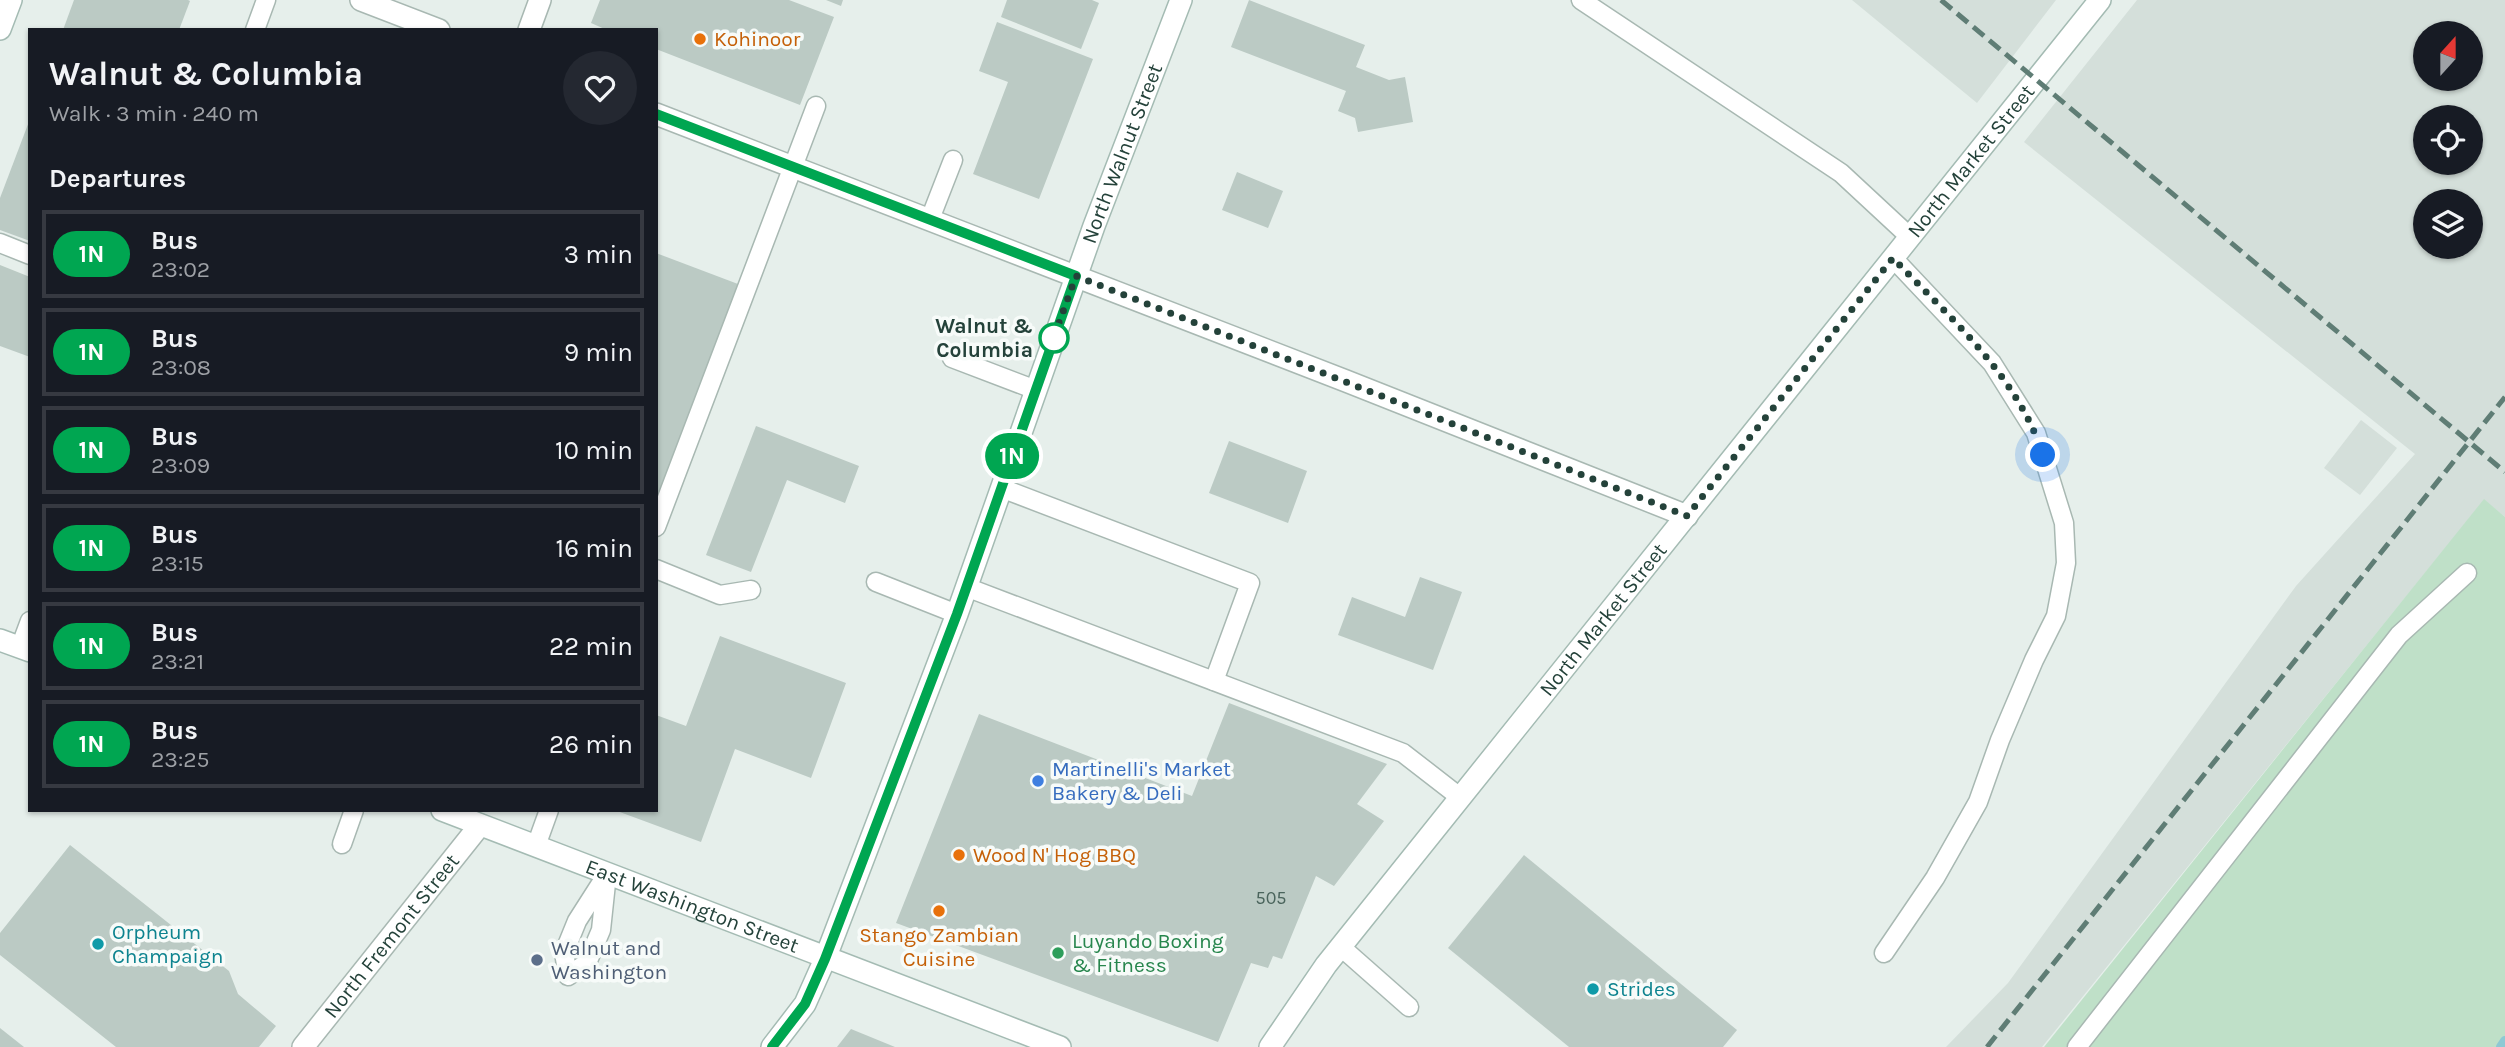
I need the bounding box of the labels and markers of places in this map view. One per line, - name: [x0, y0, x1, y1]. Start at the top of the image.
- place label: Kohinoor: [714, 27, 801, 51]
- marker: Kohinoor: [692, 31, 708, 47]
- place label: Walnut & Columbia: [935, 314, 1033, 362]
- marker: Walnut & Columbia: [1039, 323, 1069, 353]
- place label: Martinelli's Market Bakery & Deli: [1052, 757, 1231, 805]
- marker: Martinelli's Market Bakery & Deli: [1030, 773, 1046, 789]
- place label: Wood N' Hog BBQ: [973, 843, 1136, 867]
- marker: Wood N' Hog BBQ: [951, 847, 967, 863]
- marker: Stango Zambian Cuisine: [931, 903, 947, 919]
- place label: Orpheum Champaign: [112, 920, 223, 968]
- place label: Stango Zambian Cuisine: [859, 923, 1019, 971]
- place label: Luyando Boxing & Fitness: [1072, 929, 1224, 977]
- marker: Orpheum Champaign: [90, 936, 106, 952]
- place label: Walnut and Washington: [551, 936, 667, 984]
- marker: Luyando Boxing & Fitness: [1050, 945, 1066, 961]
- marker: Walnut and Washington: [529, 952, 545, 968]
- place label: Strides: [1607, 977, 1676, 1001]
- marker: Strides: [1585, 981, 1601, 997]

